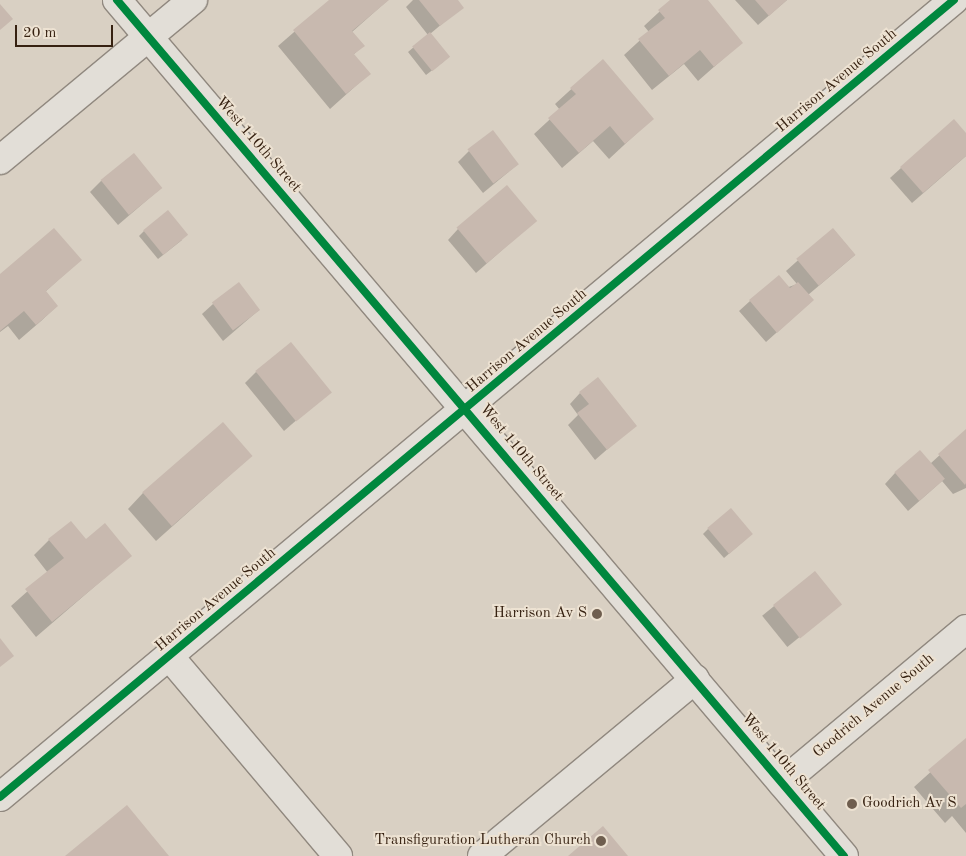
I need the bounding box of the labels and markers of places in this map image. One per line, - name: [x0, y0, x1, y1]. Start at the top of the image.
- place label: Harrison Av S: [493, 605, 587, 623]
- marker: Harrison Av S: [591, 608, 603, 620]
- place label: Goodrich Av S: [862, 795, 957, 813]
- marker: Goodrich Av S: [846, 798, 858, 810]
- place label: Transfiguration Lutheran Church: [374, 832, 591, 850]
- marker: Transfiguration Lutheran Church: [595, 835, 607, 847]

